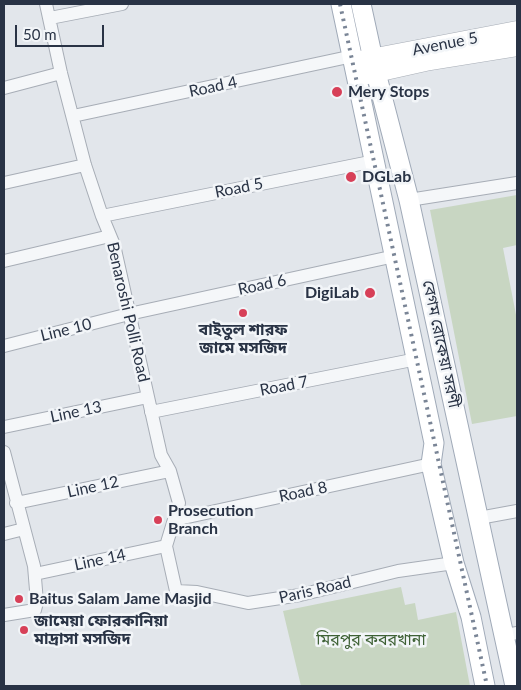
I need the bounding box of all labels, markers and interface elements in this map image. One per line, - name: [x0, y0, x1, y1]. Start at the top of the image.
- scale bar: [18, 15, 106, 47]
- text: 50 m: [23, 25, 57, 43]
- street label: Avenue 5: [411, 28, 479, 60]
- street label: Road 4: [187, 73, 239, 101]
- place label: Mery Stops: [348, 82, 429, 102]
- marker: Mery Stops: [330, 85, 344, 99]
- place label: DGLab: [362, 167, 411, 187]
- marker: DGLab: [344, 170, 358, 184]
- street label: Road 5: [213, 174, 265, 202]
- street label: Benaroshi Polli Road: [103, 240, 153, 384]
- street label: Road 6: [236, 271, 288, 299]
- street label: বেগম রোকেয়া সরণী: [418, 279, 464, 409]
- place label: DigiLab: [305, 283, 359, 303]
- marker: DigiLab: [363, 286, 377, 300]
- marker: বাইতুল শারফ জামে মসজিদ: [237, 307, 249, 319]
- street label: Line 10: [38, 314, 94, 346]
- place label: বাইতুল শারফ জামে মসজিদ: [199, 320, 287, 358]
- street label: Road 7: [258, 372, 310, 400]
- street label: Line 13: [49, 397, 103, 427]
- street label: Line 12: [66, 472, 120, 502]
- street label: Road 8: [277, 478, 329, 506]
- place label: Prosecution Branch: [168, 501, 254, 539]
- marker: Prosecution Branch: [152, 514, 164, 526]
- street label: Line 14: [73, 545, 127, 575]
- street label: Paris Road: [277, 572, 353, 608]
- place label: Baitus Salam Jame Masjid: [29, 589, 211, 609]
- marker: Baitus Salam Jame Masjid: [13, 593, 25, 605]
- place label: জামেয়া ফোরকানিয়া মাদ্রাসা মসজিদ: [34, 611, 168, 649]
- marker: জামেয়া ফোরকানিয়া মাদ্রাসা মসজিদ: [18, 624, 30, 636]
- park label: মিরপুর কবরখানা: [316, 630, 426, 650]

